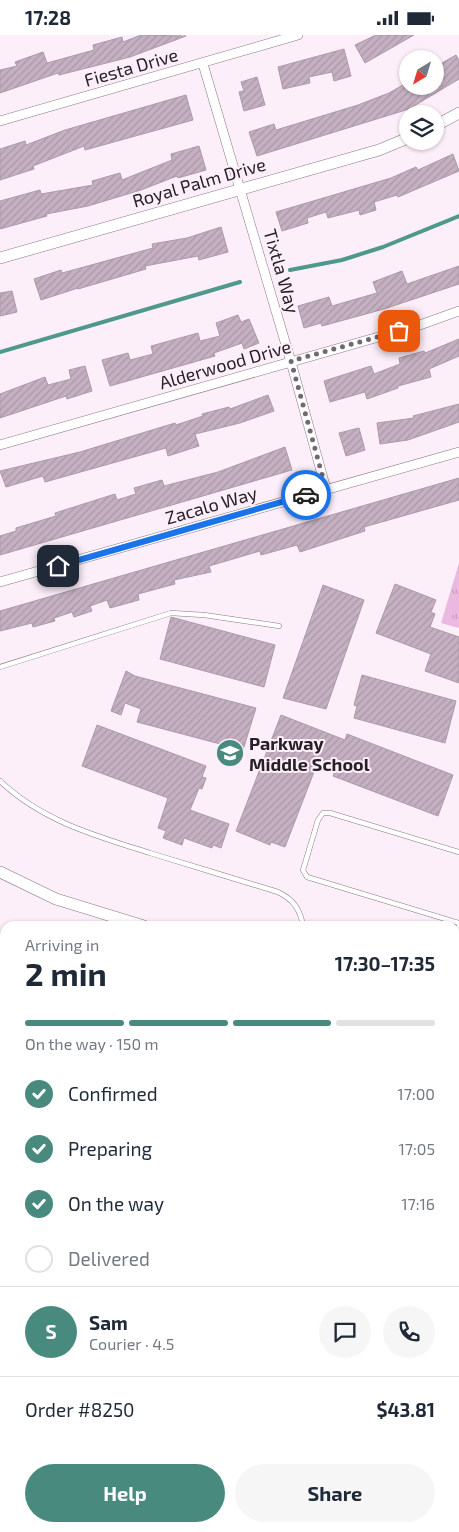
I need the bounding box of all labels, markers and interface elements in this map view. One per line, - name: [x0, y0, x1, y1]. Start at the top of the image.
- text: 17:28: [25, 6, 71, 29]
- street label: Fiesta Drive: [82, 43, 180, 91]
- north arrow: [399, 50, 444, 95]
- map controls: [399, 50, 444, 150]
- button: layers: [399, 105, 444, 150]
- street label: Royal Palm Drive: [130, 152, 268, 212]
- street label: Tixtla Way: [259, 226, 305, 316]
- pin: [378, 310, 420, 352]
- icon: bag: [385, 317, 413, 345]
- street label: Alderwood Drive: [157, 335, 293, 393]
- courier: [281, 470, 331, 520]
- street label: Zacalo Way: [163, 481, 260, 529]
- icon: car: [292, 481, 320, 509]
- pin: [37, 545, 79, 587]
- icon: home: [44, 552, 72, 580]
- place label: Parkway Middle School: [249, 732, 370, 775]
- school or university icon: Parkway Middle School: [215, 738, 245, 768]
- text: Arriving in: [25, 935, 99, 954]
- text: 17:30–17:35: [335, 952, 435, 975]
- text: 2 min: [25, 954, 107, 992]
- text: On the way · 150 m: [25, 1034, 159, 1053]
- icon: check: [25, 1080, 53, 1108]
- text: Confirmed: [68, 1082, 158, 1105]
- text: 17:00: [397, 1084, 435, 1103]
- icon: check: [25, 1135, 53, 1163]
- text: Preparing: [68, 1137, 152, 1160]
- text: 17:05: [398, 1139, 435, 1158]
- icon: check: [25, 1190, 53, 1218]
- text: On the way: [68, 1192, 164, 1215]
- text: 17:16: [401, 1194, 435, 1213]
- text: Delivered: [68, 1247, 150, 1270]
- button: chat: [319, 1306, 371, 1358]
- button: phone: [383, 1306, 435, 1358]
- text: Sam: [89, 1311, 128, 1334]
- text: S: [45, 1320, 57, 1343]
- text: Courier · 4.5: [89, 1334, 174, 1353]
- text: Order #8250: [25, 1398, 135, 1421]
- text: $43.81: [376, 1398, 435, 1421]
- button: Help: [25, 1464, 225, 1522]
- button: Share: [235, 1464, 435, 1522]

